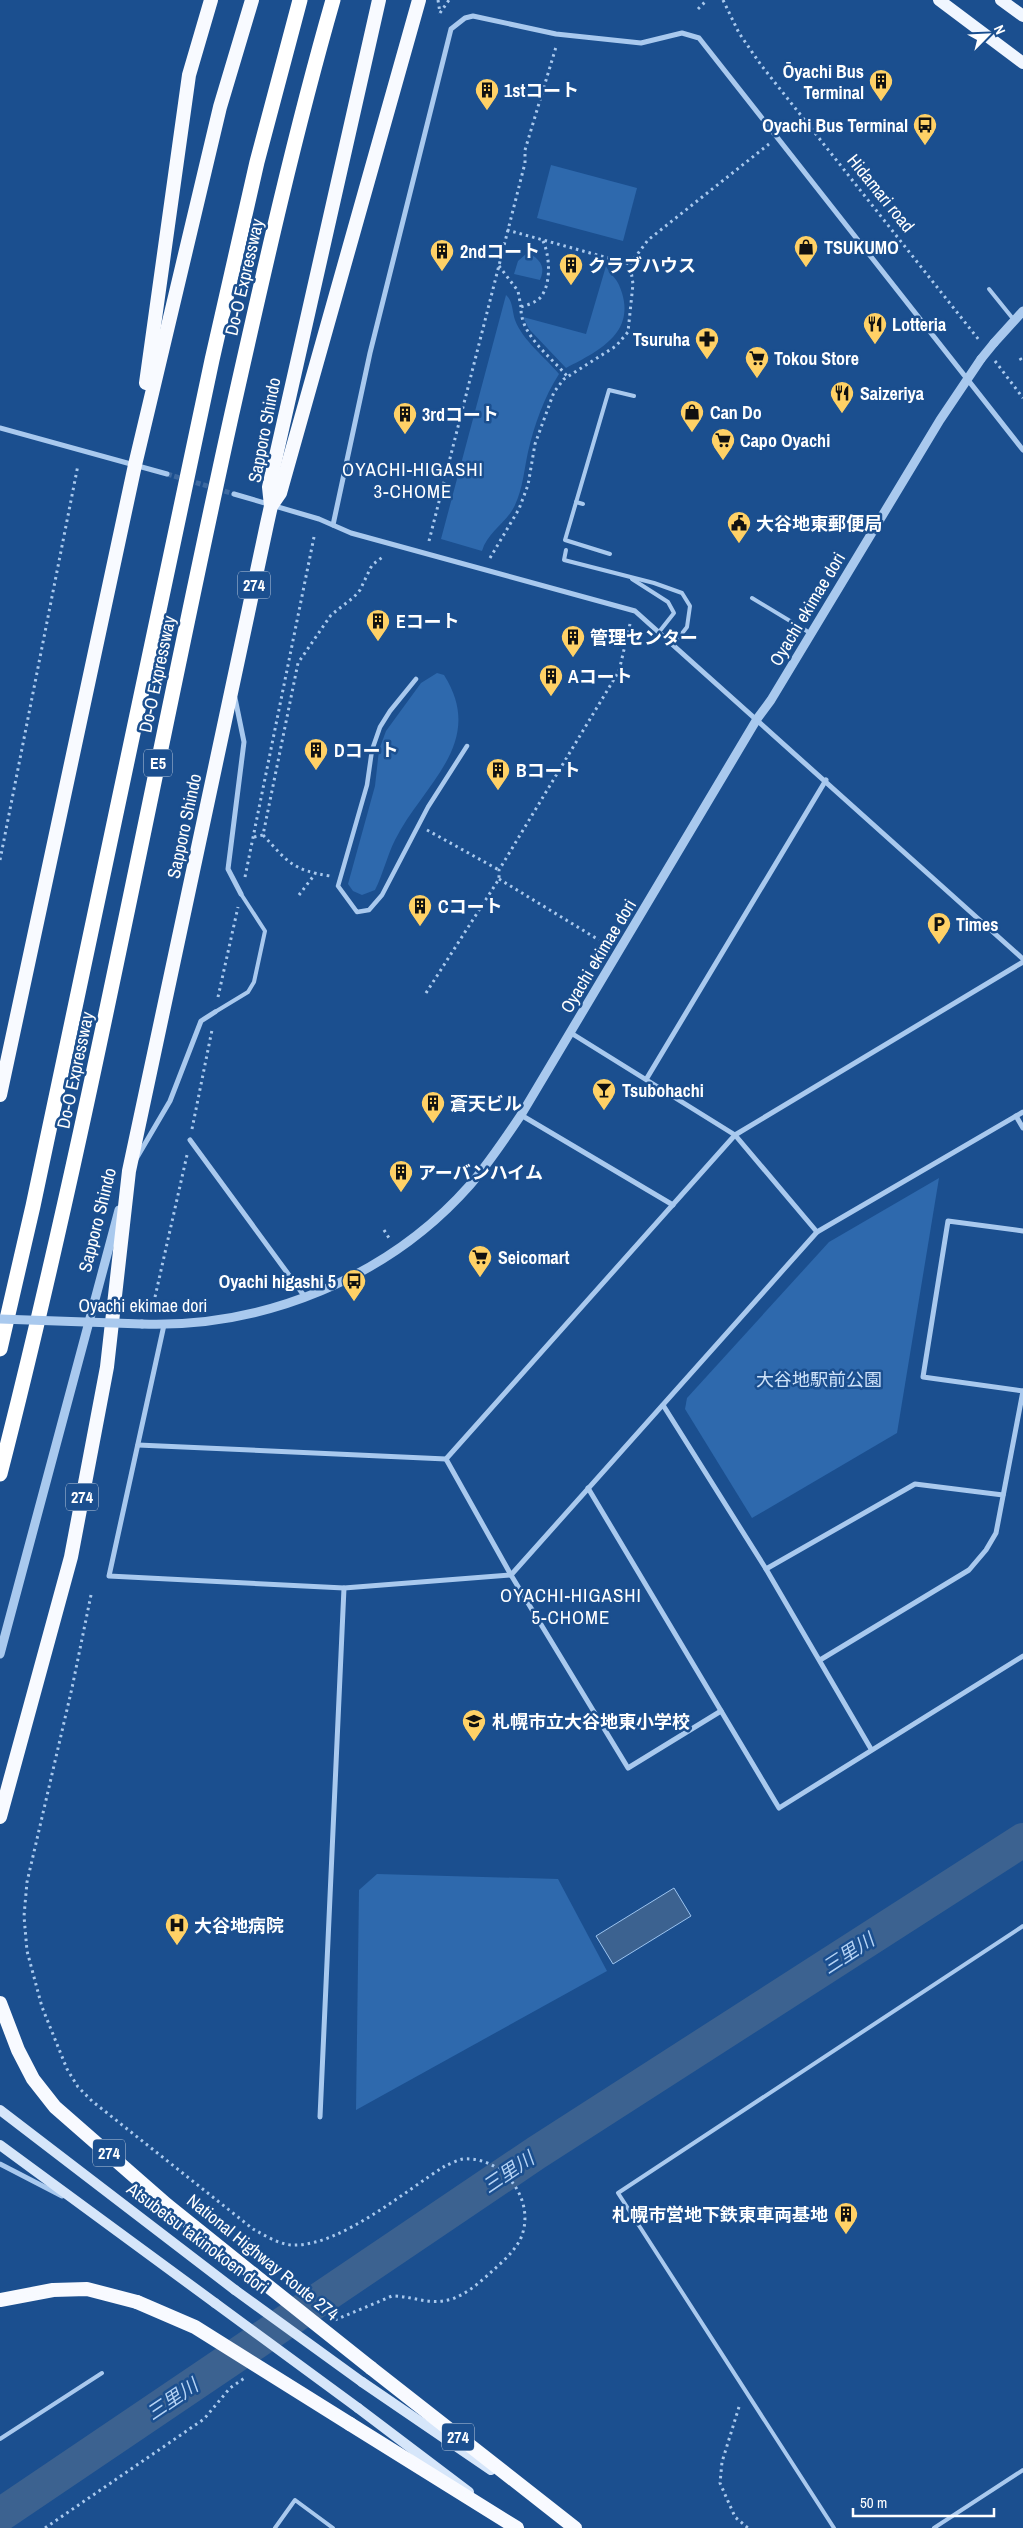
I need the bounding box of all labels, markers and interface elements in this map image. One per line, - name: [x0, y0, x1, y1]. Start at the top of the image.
- north arrow: [963, 10, 1013, 60]
- text: N: [990, 22, 1010, 37]
- place label: Ōyachi Bus Terminal: [783, 59, 864, 105]
- building icon: Ōyachi Bus Terminal: [868, 68, 894, 102]
- building icon: 1stコート: [474, 77, 500, 111]
- place label: 1stコート: [504, 78, 579, 103]
- bus stop icon: Oyachi Bus Terminal: [912, 112, 938, 146]
- place label: Oyachi Bus Terminal: [762, 113, 908, 138]
- street label: Hidamari road: [842, 148, 920, 238]
- street label: Do-O Expressway: [218, 216, 270, 338]
- shop icon: TSUKUMO: [793, 234, 819, 268]
- place label: TSUKUMO: [824, 235, 899, 260]
- building icon: 2ndコート: [429, 238, 455, 272]
- place label: 2ndコート: [460, 239, 540, 264]
- building icon: クラブハウス: [558, 252, 584, 286]
- place label: クラブハウス: [588, 253, 696, 278]
- restaurant icon: Lotteria: [862, 311, 888, 345]
- place label: Lotteria: [892, 312, 947, 337]
- pharmacy icon: Tsuruha: [694, 326, 720, 360]
- place label: Tsuruha: [633, 327, 691, 352]
- supermarket icon: Tokou Store: [744, 345, 770, 379]
- place label: Tokou Store: [774, 346, 859, 371]
- street label: Sapporo Shindo: [242, 375, 286, 485]
- restaurant icon: Saizeriya: [829, 380, 855, 414]
- place label: Saizeriya: [860, 381, 925, 406]
- shop icon: Can Do: [679, 399, 705, 433]
- place label: Can Do: [710, 400, 762, 425]
- building icon: 3rdコート: [392, 401, 418, 435]
- place label: 3rdコート: [422, 402, 499, 427]
- supermarket icon: Capo Oyachi: [710, 427, 736, 461]
- place label: Capo Oyachi: [740, 428, 830, 453]
- district label: OYACHI-HIGASHI 3-CHOME: [342, 456, 484, 504]
- public building icon: 大谷地東郵便局: [726, 510, 752, 544]
- place label: 大谷地東郵便局: [756, 511, 882, 536]
- street label: Oyachi ekimae dori: [763, 547, 851, 671]
- road number: 274: [238, 572, 270, 598]
- building icon: Eコート: [365, 608, 391, 642]
- place label: Eコート: [396, 609, 460, 634]
- street label: Do-O Expressway: [132, 613, 182, 735]
- building icon: 管理センター: [560, 624, 586, 658]
- place label: 管理センター: [590, 625, 698, 650]
- building icon: Aコート: [538, 663, 564, 697]
- place label: Aコート: [568, 664, 633, 689]
- building icon: Dコート: [303, 737, 329, 771]
- place label: Dコート: [334, 738, 399, 763]
- road number: E5: [144, 750, 172, 776]
- building icon: Bコート: [485, 757, 511, 791]
- place label: Bコート: [516, 758, 581, 783]
- street label: Sapporo Shindo: [161, 771, 207, 881]
- building icon: Cコート: [407, 893, 433, 927]
- place label: Cコート: [438, 894, 503, 919]
- street label: Oyachi ekimae dori: [554, 894, 642, 1018]
- parking icon: Times: [926, 911, 952, 945]
- place label: Times: [956, 912, 998, 937]
- street label: Do-O Expressway: [50, 1009, 100, 1131]
- bar icon: Tsubohachi: [591, 1077, 617, 1111]
- place label: Tsubohachi: [622, 1078, 704, 1103]
- building icon: 蒼天ビル: [420, 1090, 446, 1124]
- place label: 蒼天ビル: [450, 1091, 522, 1116]
- building icon: アーバンハイム: [388, 1159, 414, 1193]
- place label: アーバンハイム: [418, 1160, 543, 1185]
- street label: Sapporo Shindo: [72, 1165, 122, 1275]
- supermarket icon: Seicomart: [467, 1244, 493, 1278]
- place label: Seicomart: [498, 1245, 569, 1270]
- bus stop icon: Oyachi higashi 5: [341, 1268, 367, 1302]
- place label: Oyachi higashi 5: [219, 1269, 336, 1294]
- street label: Oyachi ekimae dori: [79, 1293, 207, 1318]
- park label: 大谷地駅前公園: [756, 1367, 882, 1392]
- road number: 274: [66, 1484, 98, 1510]
- district label: OYACHI-HIGASHI 5-CHOME: [500, 1582, 642, 1630]
- school or university icon: 札幌市立大谷地東小学校: [461, 1708, 487, 1742]
- place label: 札幌市立大谷地東小学校: [492, 1709, 690, 1734]
- hospital icon: 大谷地病院: [164, 1912, 190, 1946]
- place label: 大谷地病院: [194, 1913, 284, 1938]
- water label: 三里川: [817, 1925, 881, 1979]
- road number: 274: [93, 2140, 125, 2166]
- water label: 三里川: [477, 2144, 541, 2199]
- street label: Atsubetsu takinokoen dori: [121, 2176, 274, 2300]
- street label: National Highway Route 274: [182, 2188, 344, 2326]
- building icon: 札幌市営地下鉄東車両基地: [833, 2201, 859, 2235]
- place label: 札幌市営地下鉄東車両基地: [612, 2202, 828, 2227]
- water label: 三里川: [141, 2371, 205, 2426]
- road number: 274: [442, 2424, 474, 2450]
- scale bar: [853, 2486, 994, 2518]
- text: 50 m: [860, 2492, 887, 2513]

